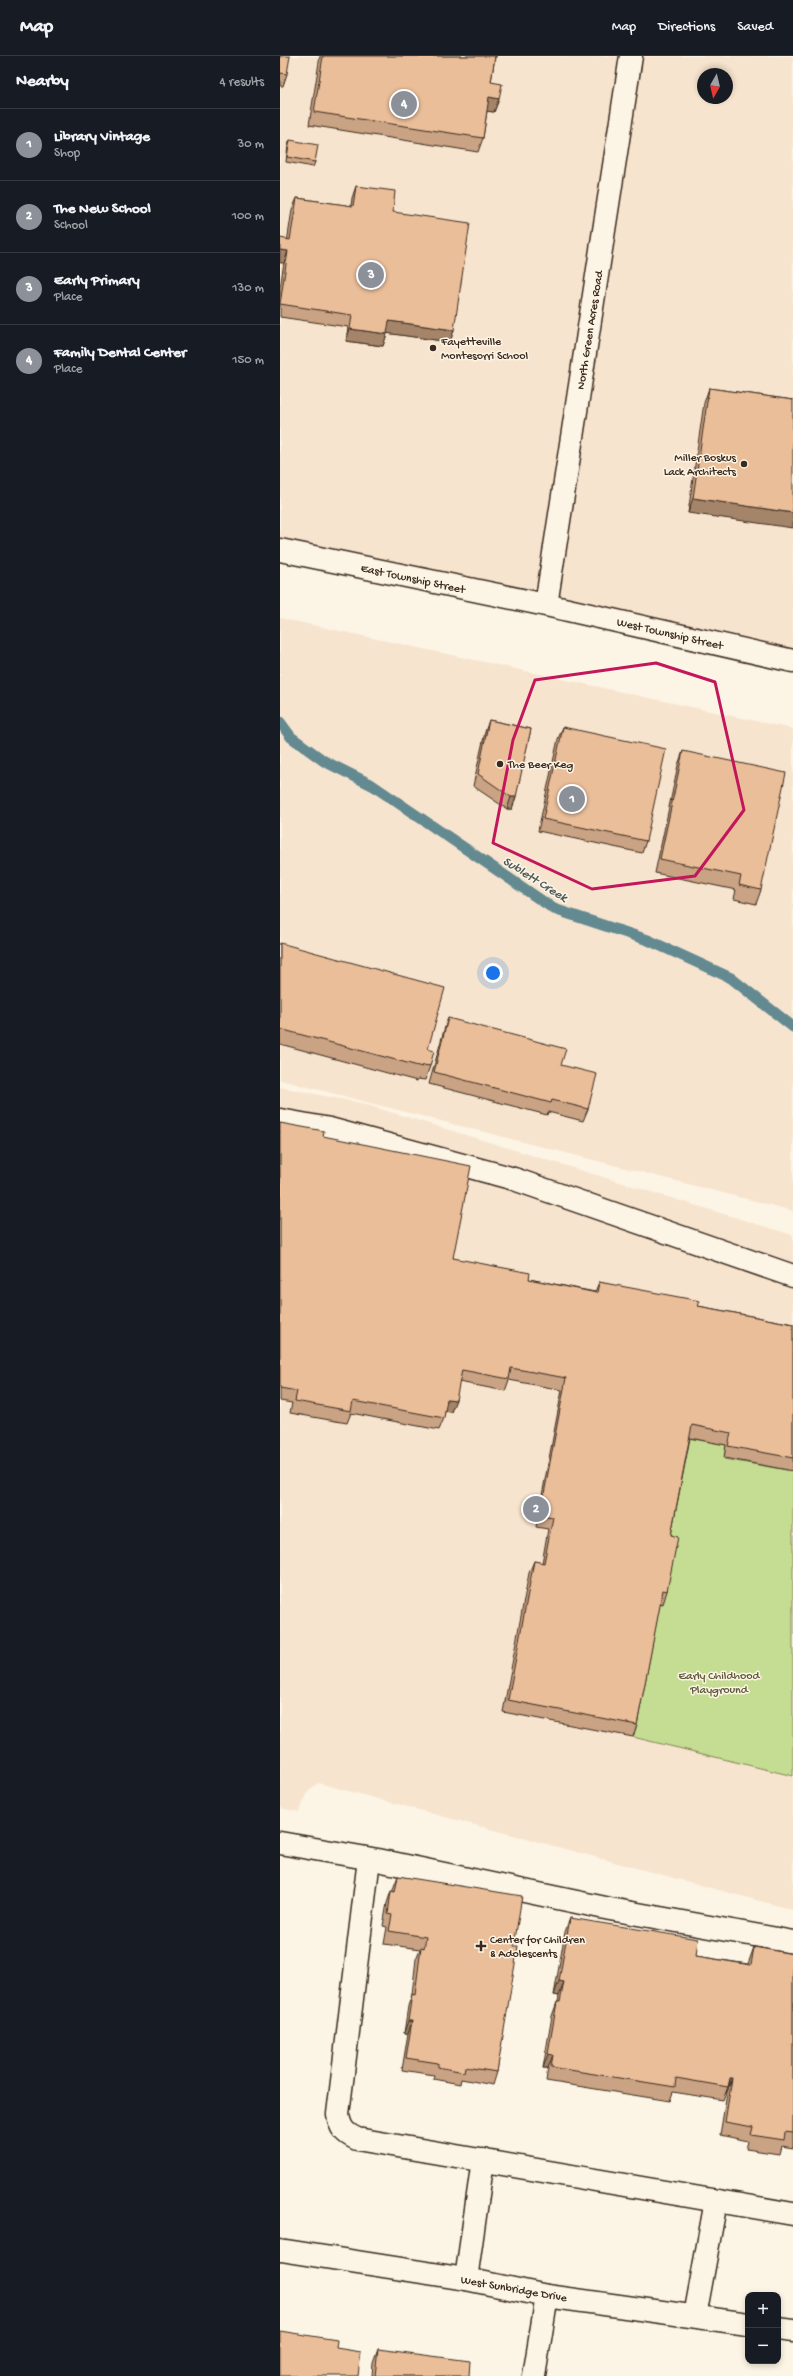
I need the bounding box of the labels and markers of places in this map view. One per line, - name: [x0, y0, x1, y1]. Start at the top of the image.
- pin: 4: [391, 89, 417, 119]
- pin: 3: [358, 260, 384, 290]
- place label: Fayetteville Montesorri School: [440, 336, 528, 364]
- marker: Fayetteville Montesorri School: [428, 343, 438, 353]
- place label: Miller Boskus Lack Architects: [664, 452, 737, 480]
- marker: Miller Boskus Lack Architects: [739, 459, 749, 469]
- marker: The Beer Keg: [495, 759, 505, 769]
- place label: The Beer Keg: [507, 759, 574, 773]
- pin: 1: [559, 784, 585, 814]
- pin: 2: [523, 1494, 549, 1524]
- place label: Center for Children & Adolescents: [490, 1934, 585, 1962]
- marker: Center for Children & Adolescents: [475, 1940, 487, 1952]

